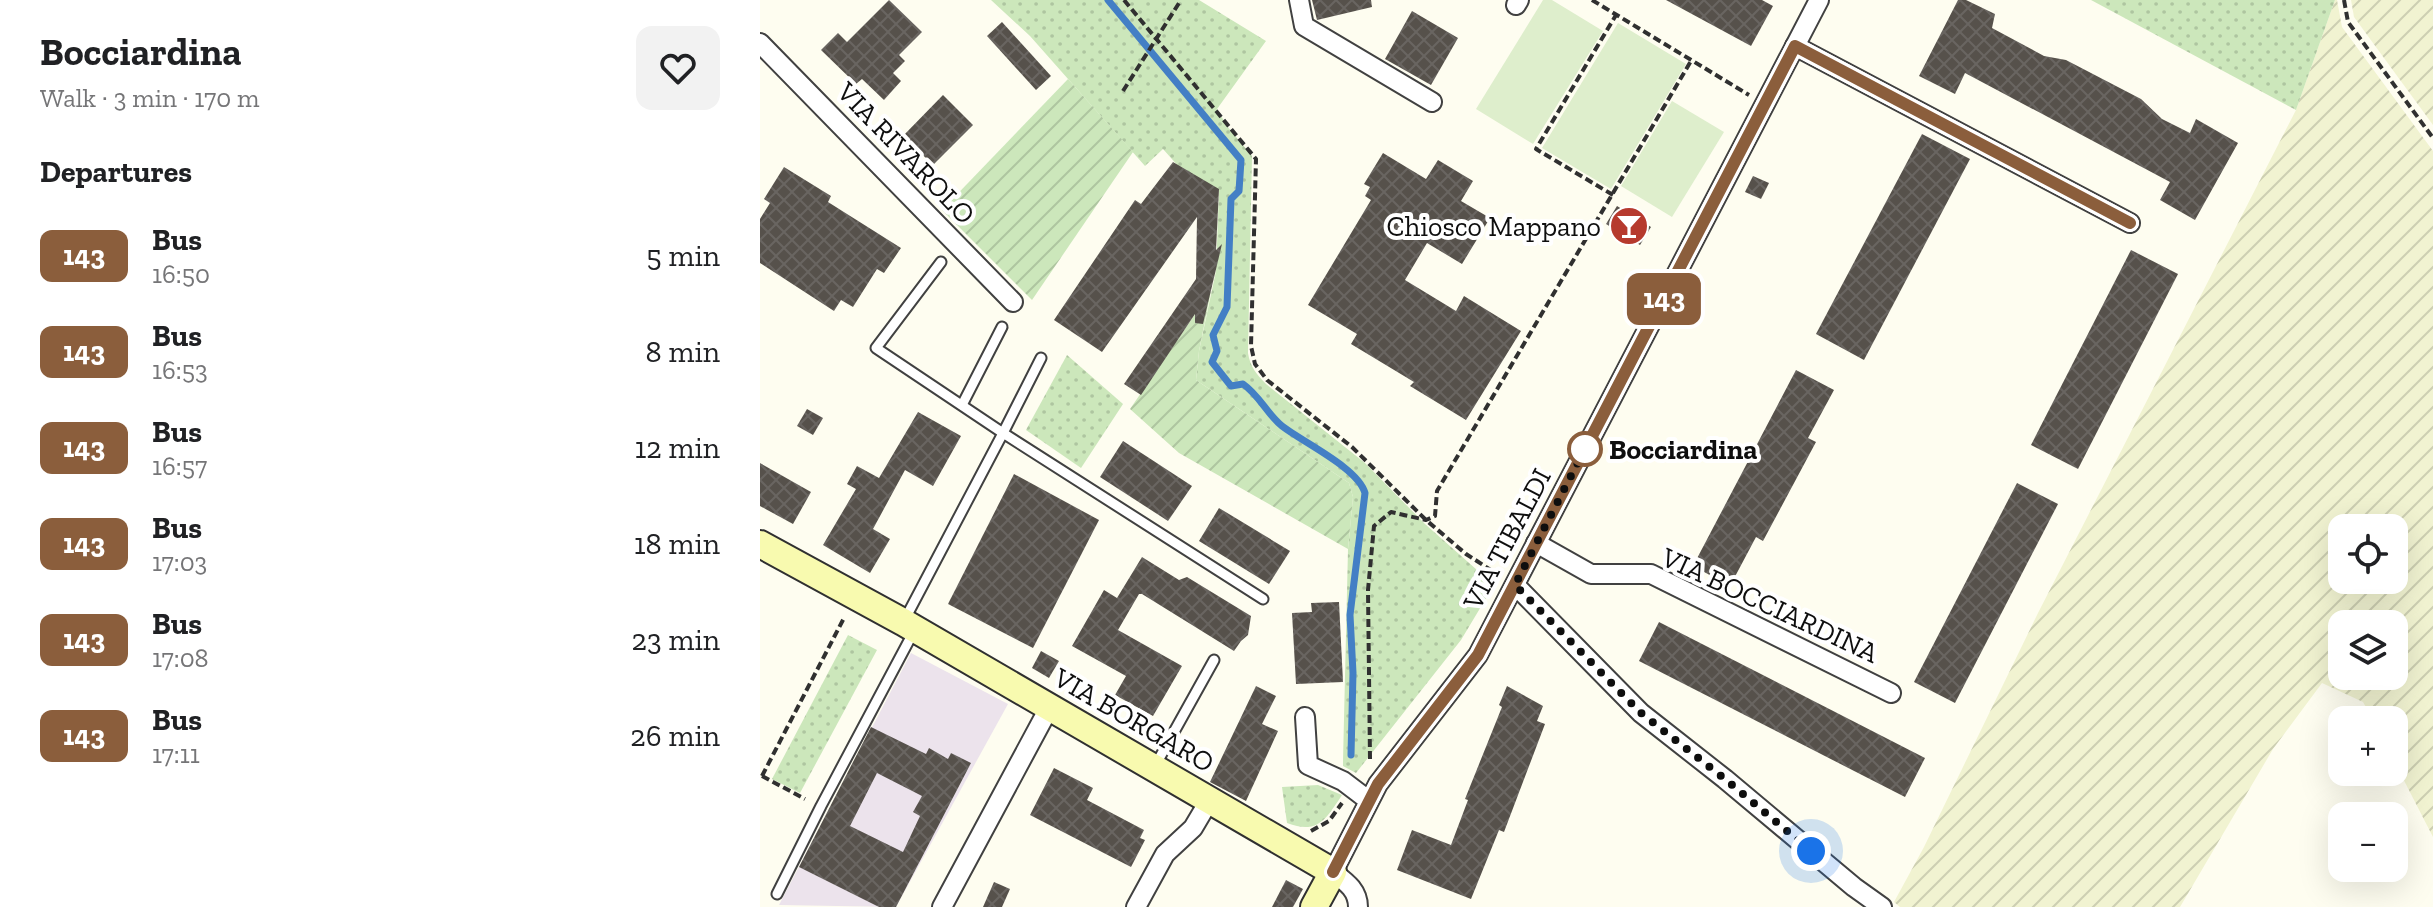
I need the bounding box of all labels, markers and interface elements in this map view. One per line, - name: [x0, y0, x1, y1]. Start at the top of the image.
- button: heart: [636, 26, 720, 110]
- text: Bocciardina: [40, 29, 241, 75]
- street label: VIA RIVAROLO: [829, 75, 982, 231]
- text: Walk · 3 min · 170 m: [40, 82, 260, 114]
- text: Departures: [40, 154, 192, 190]
- bar icon: Chiosco Mappano: [1608, 205, 1650, 247]
- place label: Chiosco Mappano: [1386, 210, 1601, 243]
- text: Bus: [152, 222, 202, 258]
- text: 5 min: [646, 238, 720, 274]
- text: 143: [63, 239, 105, 272]
- text: 16:50: [152, 258, 210, 290]
- line badge: 143: [1618, 273, 1710, 325]
- text: 143: [1643, 282, 1685, 315]
- text: Bus: [152, 318, 202, 354]
- text: 8 min: [646, 334, 720, 370]
- text: 143: [63, 335, 105, 368]
- text: 16:53: [152, 354, 208, 386]
- text: Bus: [152, 414, 202, 450]
- text: 12 min: [635, 430, 720, 466]
- text: 143: [63, 431, 105, 464]
- marker: Bocciardina: [1568, 432, 1602, 466]
- place label: Bocciardina: [1609, 433, 1757, 466]
- text: 16:57: [152, 450, 207, 482]
- street label: VIA TIBALDI: [1456, 463, 1558, 616]
- text: Bus: [152, 510, 202, 546]
- map controls: [2328, 514, 2408, 882]
- button: locate: [2328, 514, 2408, 594]
- text: 18 min: [634, 526, 720, 562]
- text: 143: [63, 527, 105, 560]
- street label: VIA BOCCIARDINA: [1655, 540, 1884, 670]
- text: 17:03: [152, 546, 207, 578]
- text: Bus: [152, 606, 202, 642]
- button: layers: [2328, 610, 2408, 690]
- text: 23 min: [632, 622, 720, 658]
- text: 143: [63, 623, 105, 656]
- text: 17:08: [152, 642, 209, 674]
- street label: VIA BORGARO: [1047, 660, 1220, 779]
- text: Bus: [152, 702, 202, 738]
- button: +: [2328, 706, 2408, 786]
- text: 26 min: [630, 718, 720, 754]
- text: 143: [63, 719, 105, 752]
- text: 17:11: [152, 738, 200, 770]
- button: −: [2328, 802, 2408, 882]
- your location: [1791, 831, 1831, 871]

